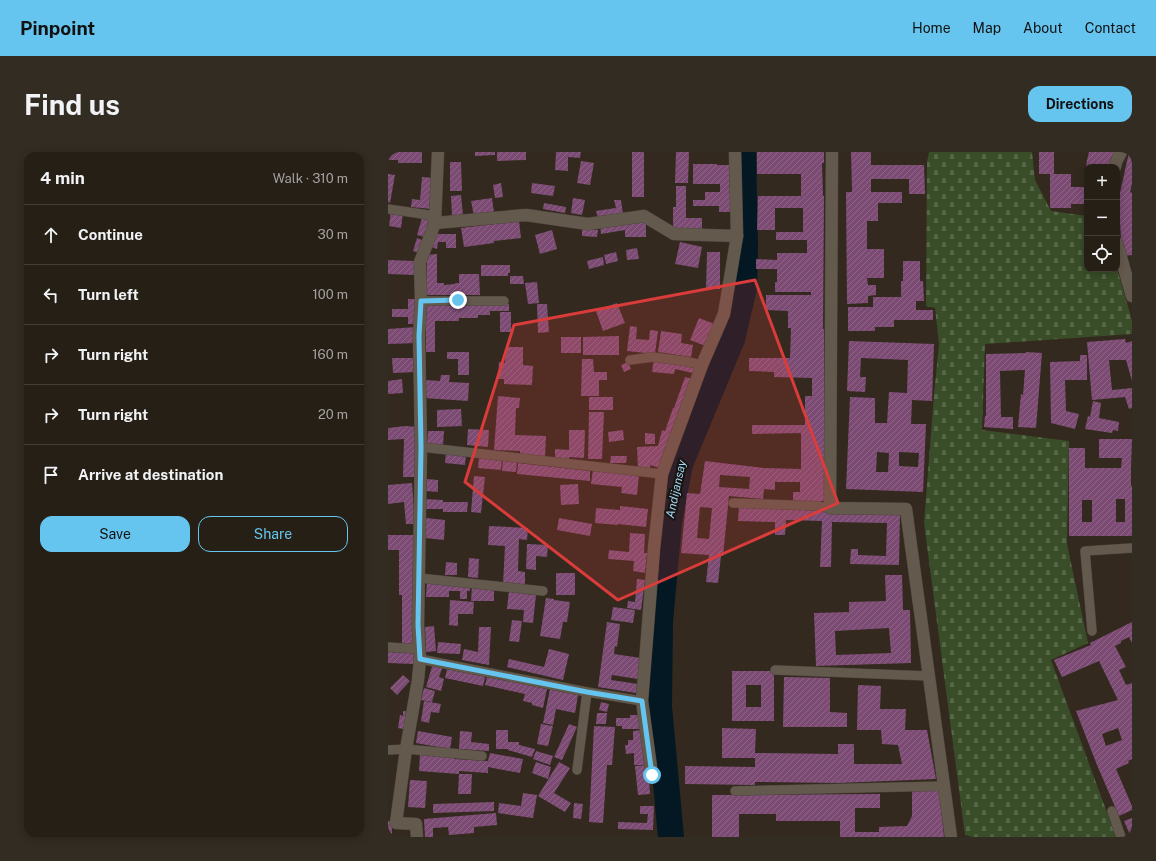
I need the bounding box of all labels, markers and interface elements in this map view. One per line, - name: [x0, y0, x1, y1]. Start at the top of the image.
- text: Pinpoint: [20, 17, 95, 39]
- text: Home: [912, 20, 951, 36]
- text: Map: [973, 20, 1001, 36]
- text: About: [1023, 20, 1063, 36]
- text: Contact: [1085, 20, 1136, 36]
- button: Directions: [1028, 86, 1132, 122]
- text: Find us: [24, 88, 120, 121]
- map controls: [1084, 164, 1120, 272]
- button: +: [1084, 164, 1120, 200]
- text: 4 min: [40, 168, 85, 188]
- text: Walk · 310 m: [273, 171, 348, 186]
- button: −: [1084, 200, 1120, 236]
- icon: ahead: [40, 224, 62, 246]
- text: Continue: [78, 226, 143, 243]
- text: 30 m: [318, 227, 348, 242]
- button: locate: [1084, 236, 1120, 272]
- icon: left: [40, 284, 62, 306]
- text: Turn left: [78, 286, 139, 303]
- text: 100 m: [312, 287, 348, 302]
- route end: [449, 291, 467, 309]
- icon: right: [40, 344, 62, 366]
- text: Turn right: [78, 346, 148, 363]
- text: 160 m: [312, 347, 348, 362]
- icon: right: [40, 404, 62, 426]
- text: Turn right: [78, 406, 148, 423]
- text: 20 m: [318, 407, 348, 422]
- water label: Andijansay: [663, 458, 689, 519]
- icon: arrive: [40, 464, 62, 486]
- text: Arrive at destination: [78, 466, 223, 483]
- button: Save: [40, 516, 190, 552]
- button: Share: [198, 516, 348, 552]
- route start: [643, 766, 661, 784]

